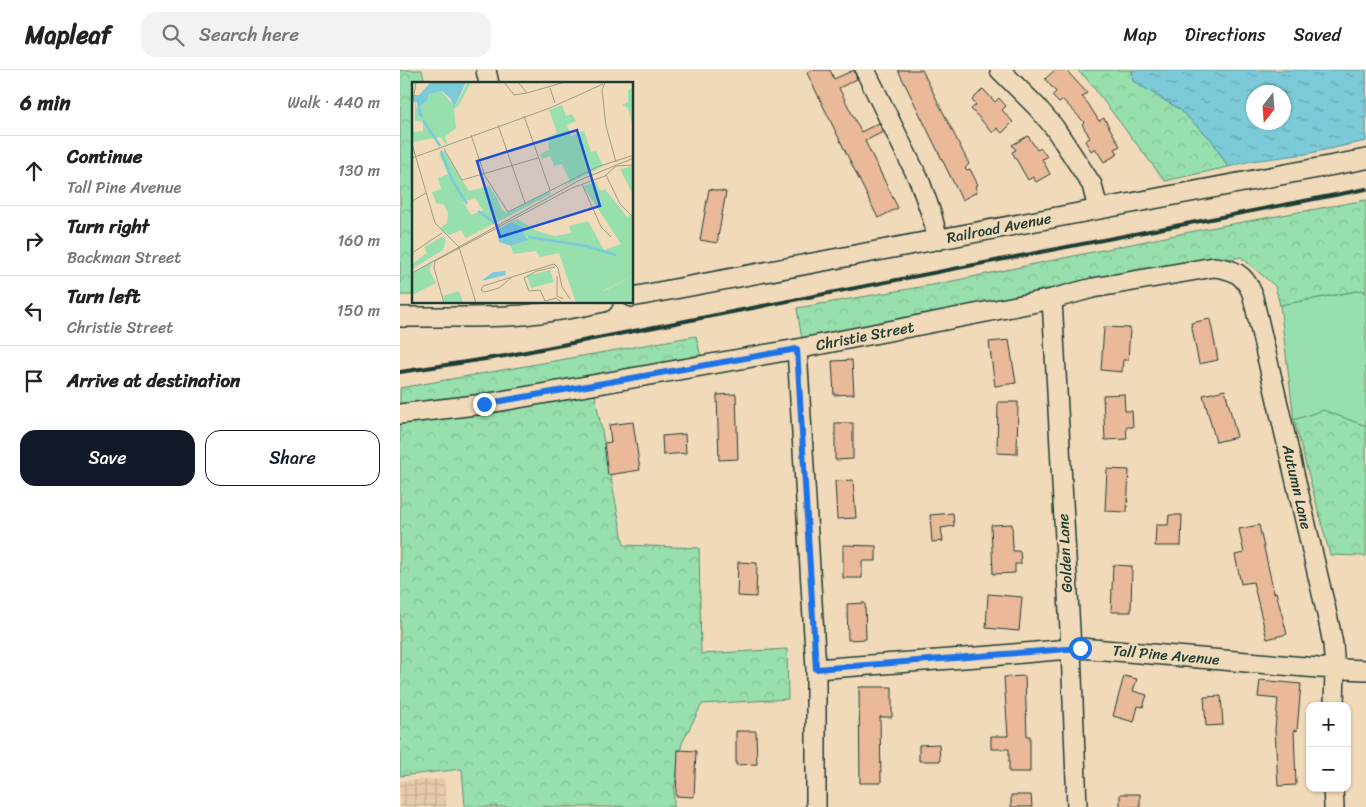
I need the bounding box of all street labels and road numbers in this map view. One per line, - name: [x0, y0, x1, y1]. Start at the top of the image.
- street label: Railroad Avenue: [944, 205, 1054, 251]
- street label: Christie Street: [814, 314, 917, 358]
- street label: Autumn Lane: [1274, 441, 1319, 532]
- street label: Golden Lane: [1050, 513, 1080, 593]
- street label: Tall Pine Avenue: [1112, 637, 1220, 673]

